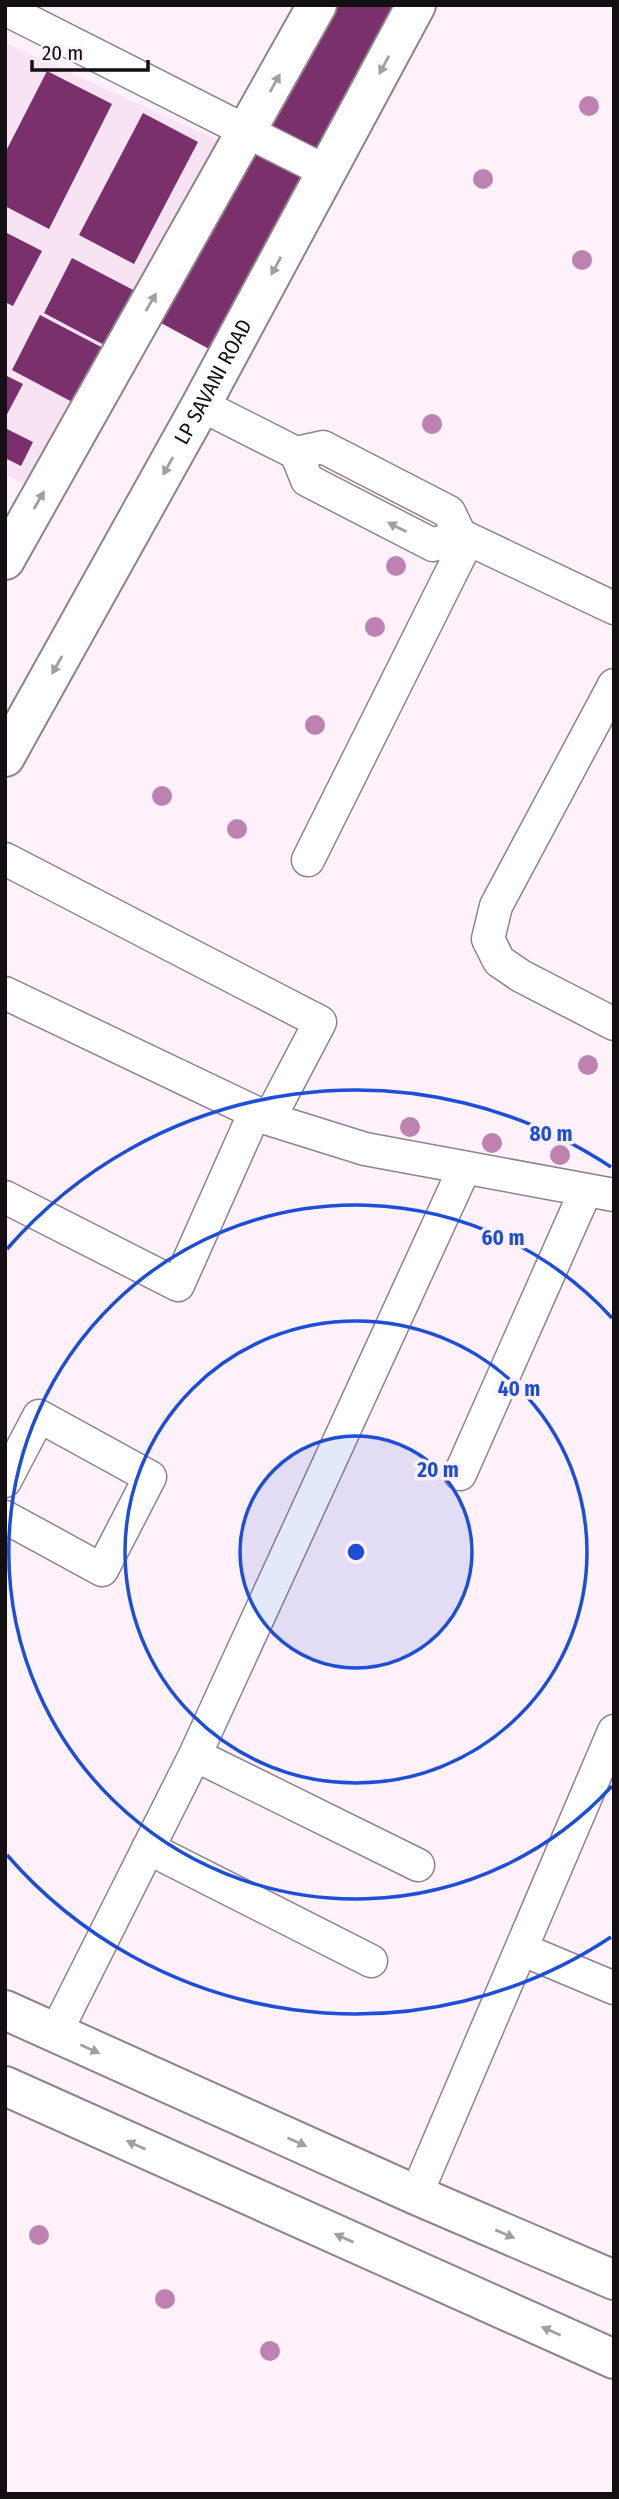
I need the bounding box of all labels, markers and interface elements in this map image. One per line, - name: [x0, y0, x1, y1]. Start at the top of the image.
- scale bar: [32, 28, 147, 72]
- text: 20 m: [42, 40, 83, 66]
- one-way arrow: [378, 56, 390, 75]
- one-way arrow: [268, 72, 280, 92]
- one-way arrow: [271, 256, 282, 276]
- one-way arrow: [145, 293, 157, 312]
- street label: LP SAVANI ROAD: [169, 315, 258, 449]
- one-way arrow: [162, 456, 174, 476]
- one-way arrow: [33, 491, 45, 510]
- one-way arrow: [387, 521, 407, 533]
- one-way arrow: [51, 655, 63, 674]
- text: 80 m: [530, 1121, 572, 1147]
- text: 60 m: [482, 1225, 524, 1251]
- text: 40 m: [498, 1376, 540, 1402]
- text: 20 m: [416, 1457, 459, 1483]
- centre of rings: [344, 1540, 368, 1564]
- one-way arrow: [79, 2044, 100, 2055]
- one-way arrow: [287, 2136, 307, 2148]
- one-way arrow: [126, 2139, 147, 2150]
- one-way arrow: [495, 2228, 516, 2239]
- one-way arrow: [334, 2232, 354, 2244]
- one-way arrow: [541, 2325, 562, 2336]

